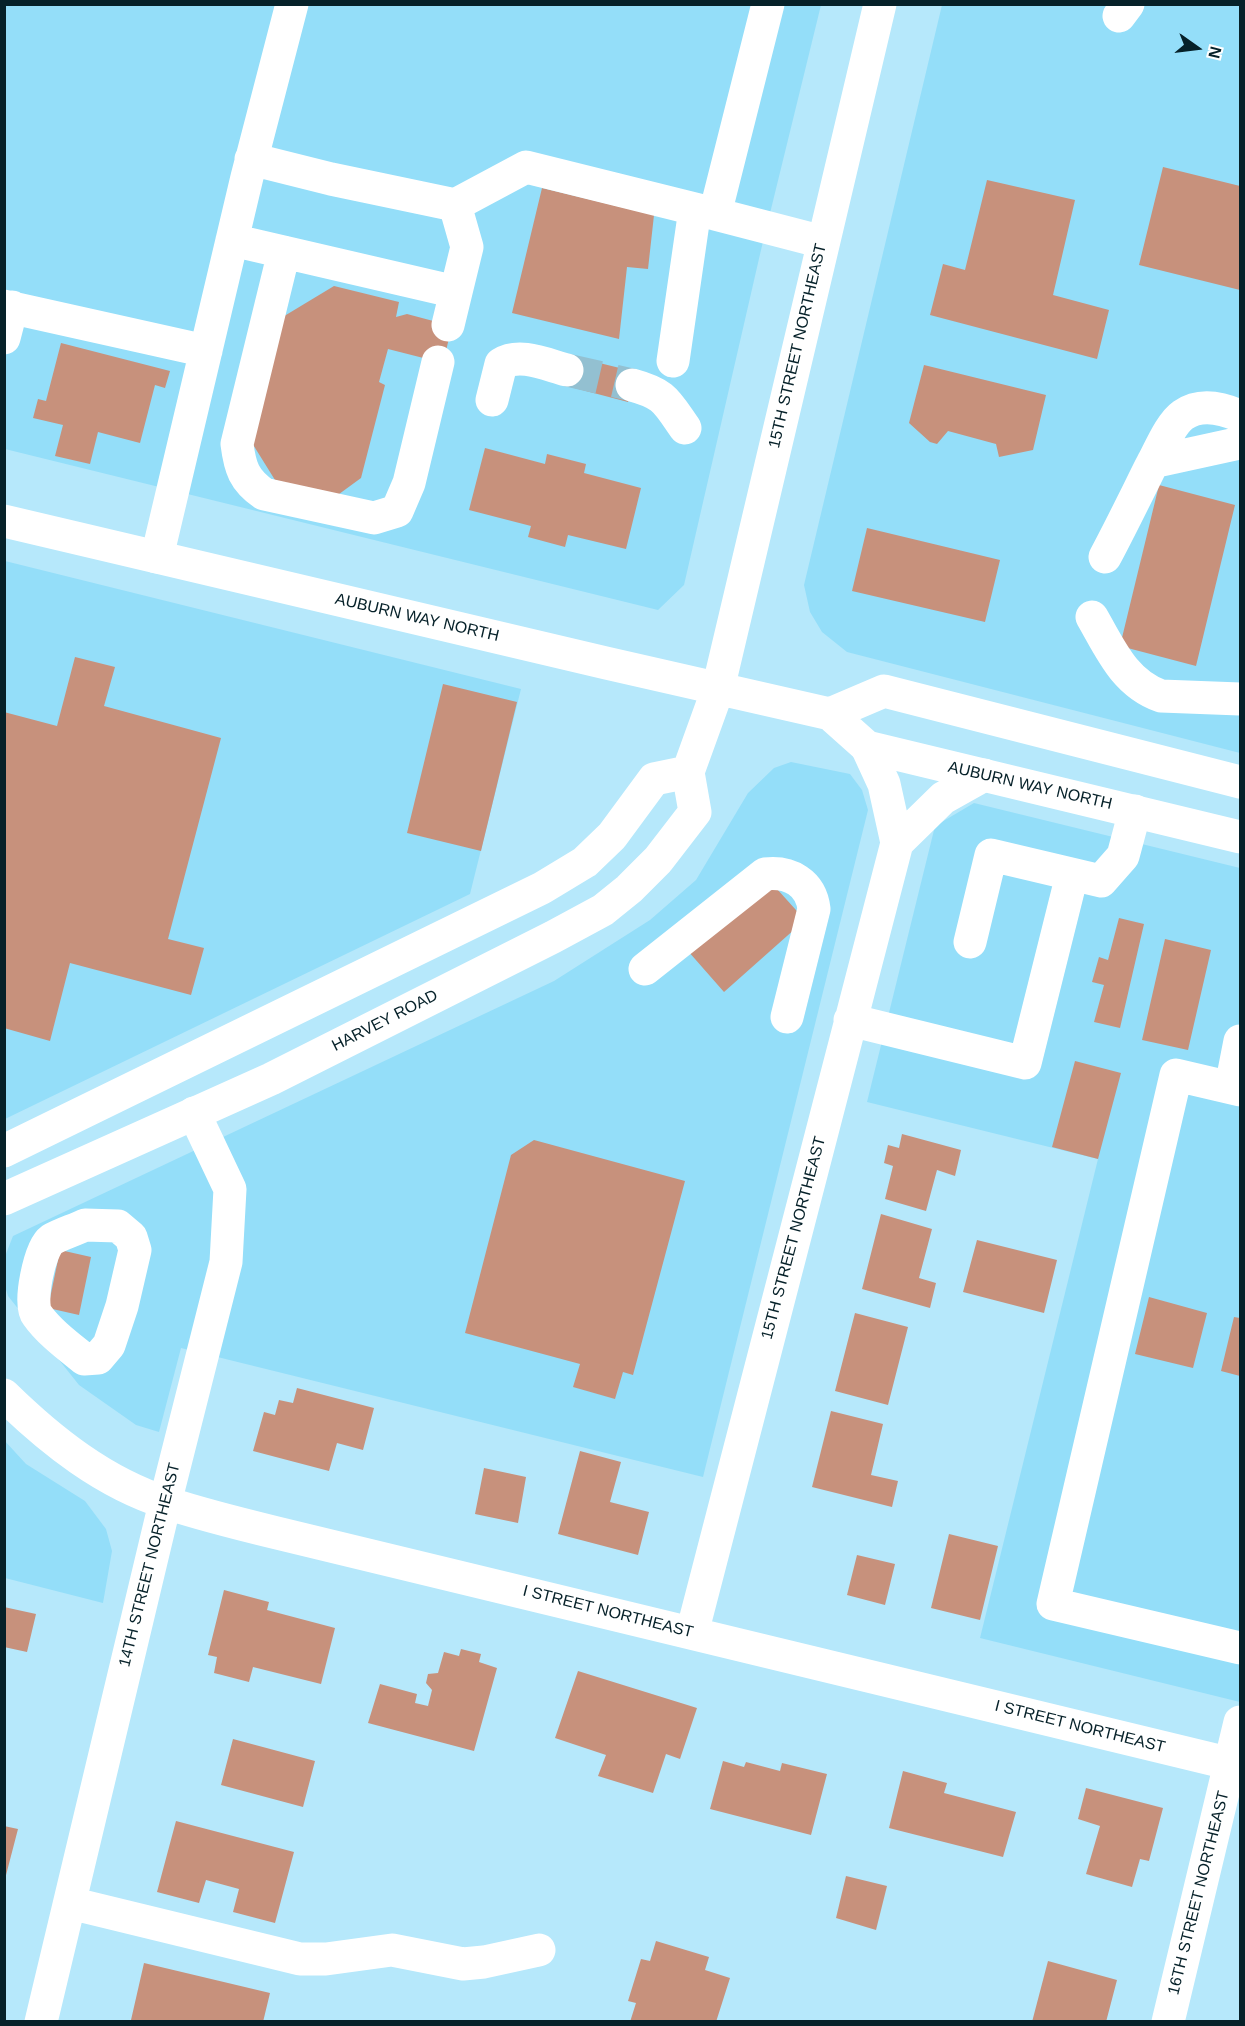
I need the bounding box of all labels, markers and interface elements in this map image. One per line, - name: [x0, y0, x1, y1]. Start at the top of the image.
- north arrow: [1167, 18, 1227, 78]
- text: N: [1205, 45, 1225, 60]
- street label: 15TH STREET NORTHEAST: [765, 242, 831, 450]
- street label: AUBURN WAY NORTH: [333, 590, 501, 646]
- street label: AUBURN WAY NORTH: [946, 758, 1114, 814]
- street label: HARVEY ROAD: [329, 986, 441, 1056]
- street label: 15TH STREET NORTHEAST: [758, 1134, 830, 1342]
- street label: 14TH STREET NORTHEAST: [115, 1461, 185, 1669]
- street label: I STREET NORTHEAST: [521, 1582, 695, 1642]
- street label: I STREET NORTHEAST: [993, 1697, 1167, 1757]
- street label: 16TH STREET NORTHEAST: [1164, 1789, 1234, 1997]

